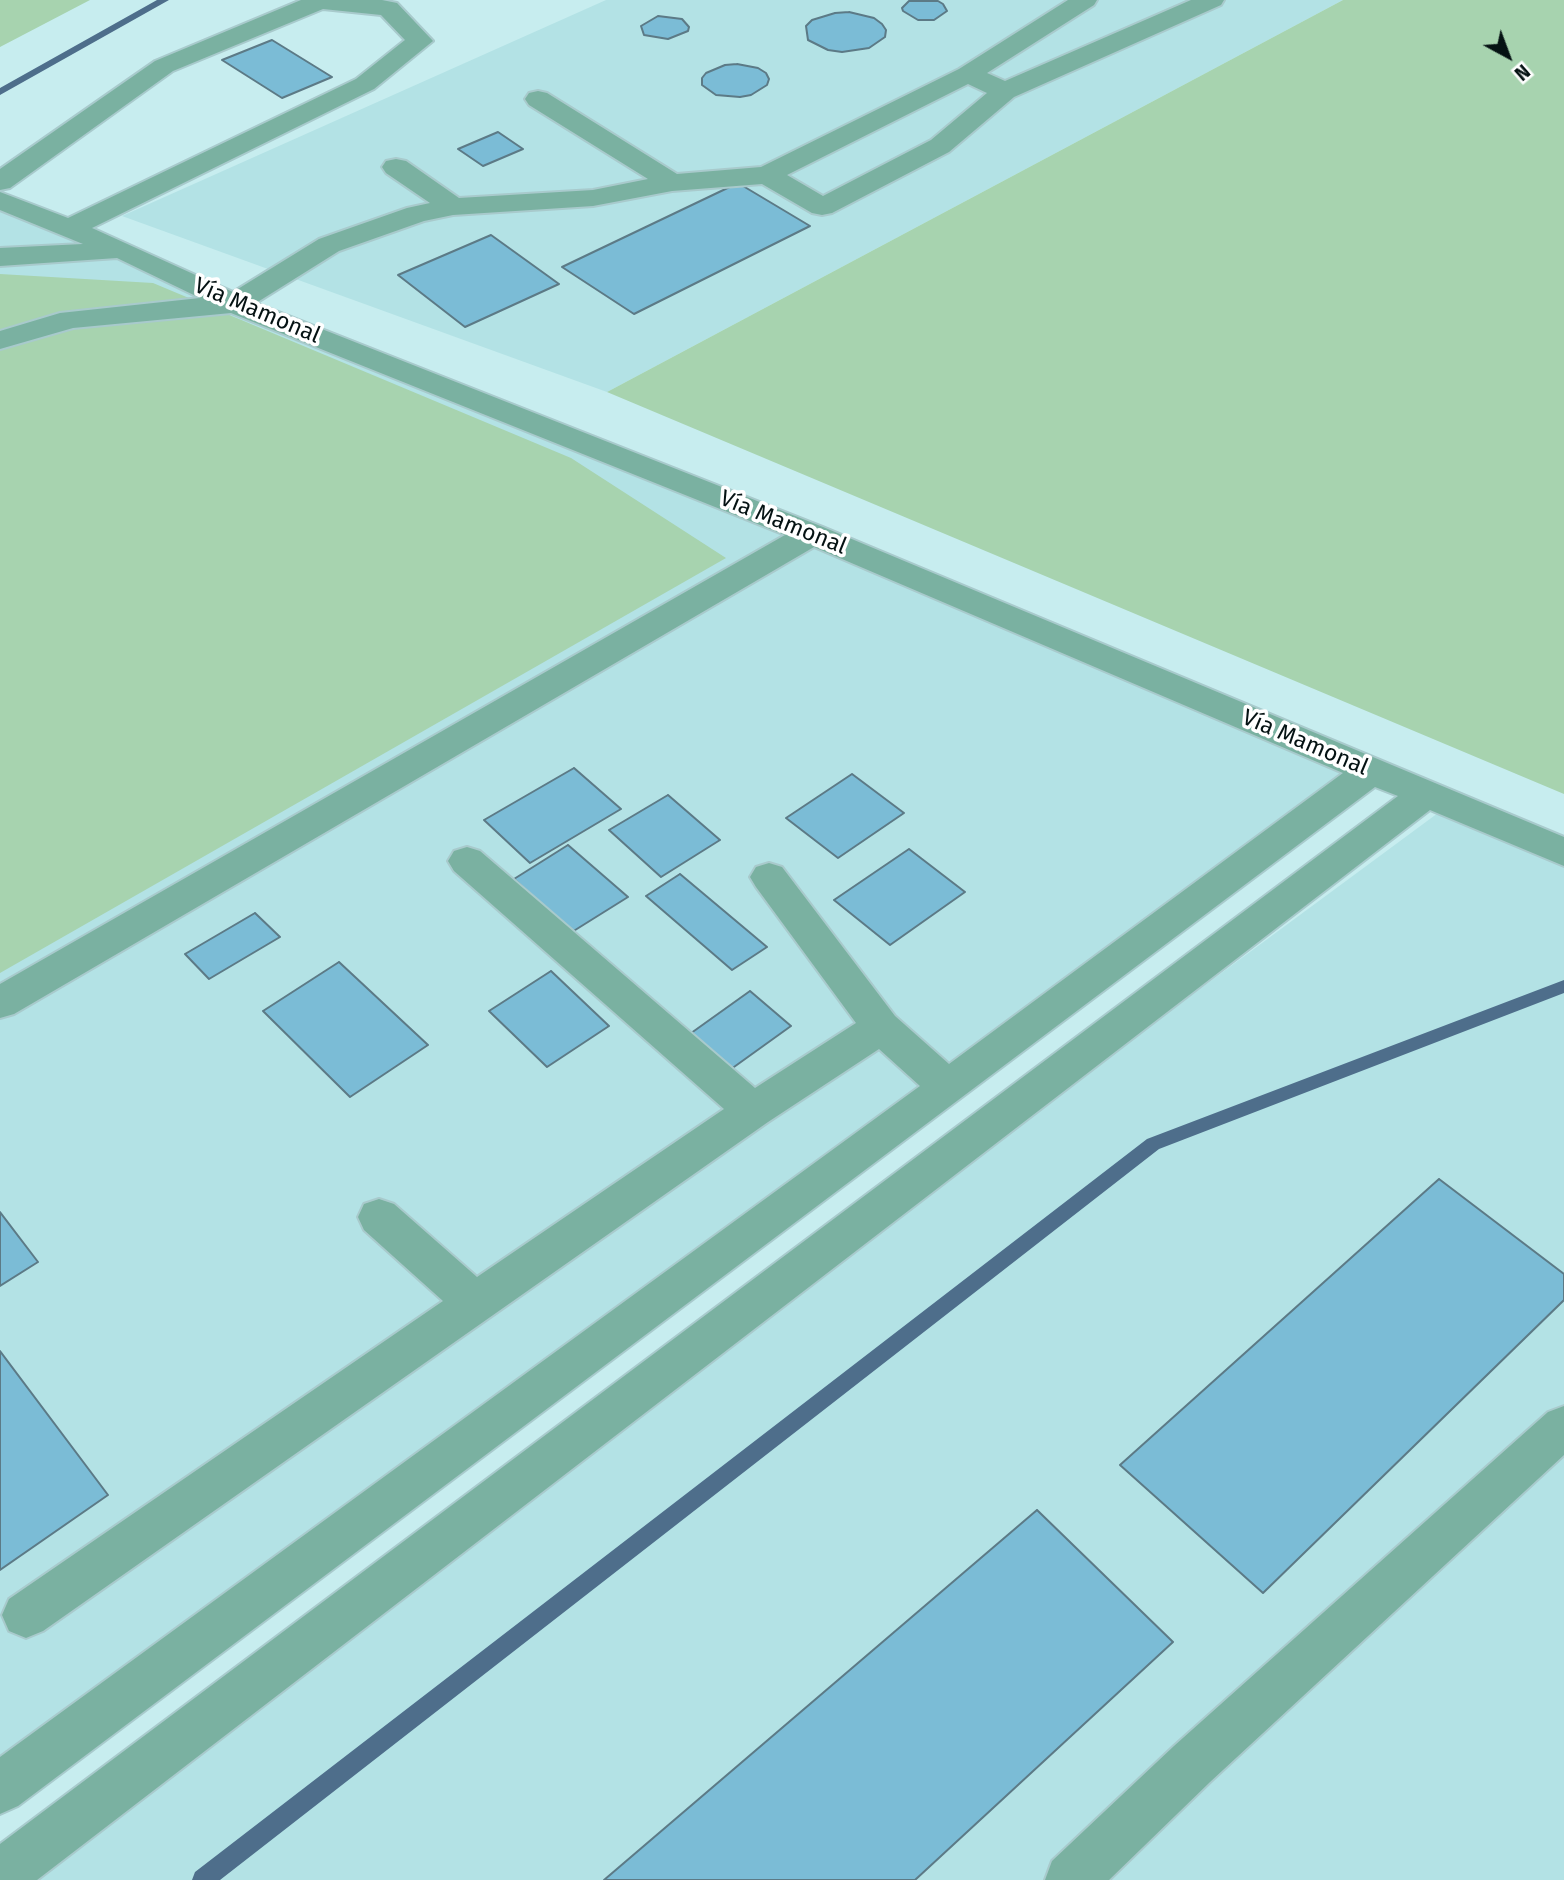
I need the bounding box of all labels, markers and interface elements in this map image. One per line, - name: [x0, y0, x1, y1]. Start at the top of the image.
- north arrow: [1473, 21, 1543, 91]
- text: N: [1510, 59, 1534, 85]
- street label: Vía Mamonal: [190, 272, 324, 350]
- street label: Vía Mamonal: [716, 485, 850, 561]
- street label: Vía Mamonal: [1238, 704, 1372, 782]

